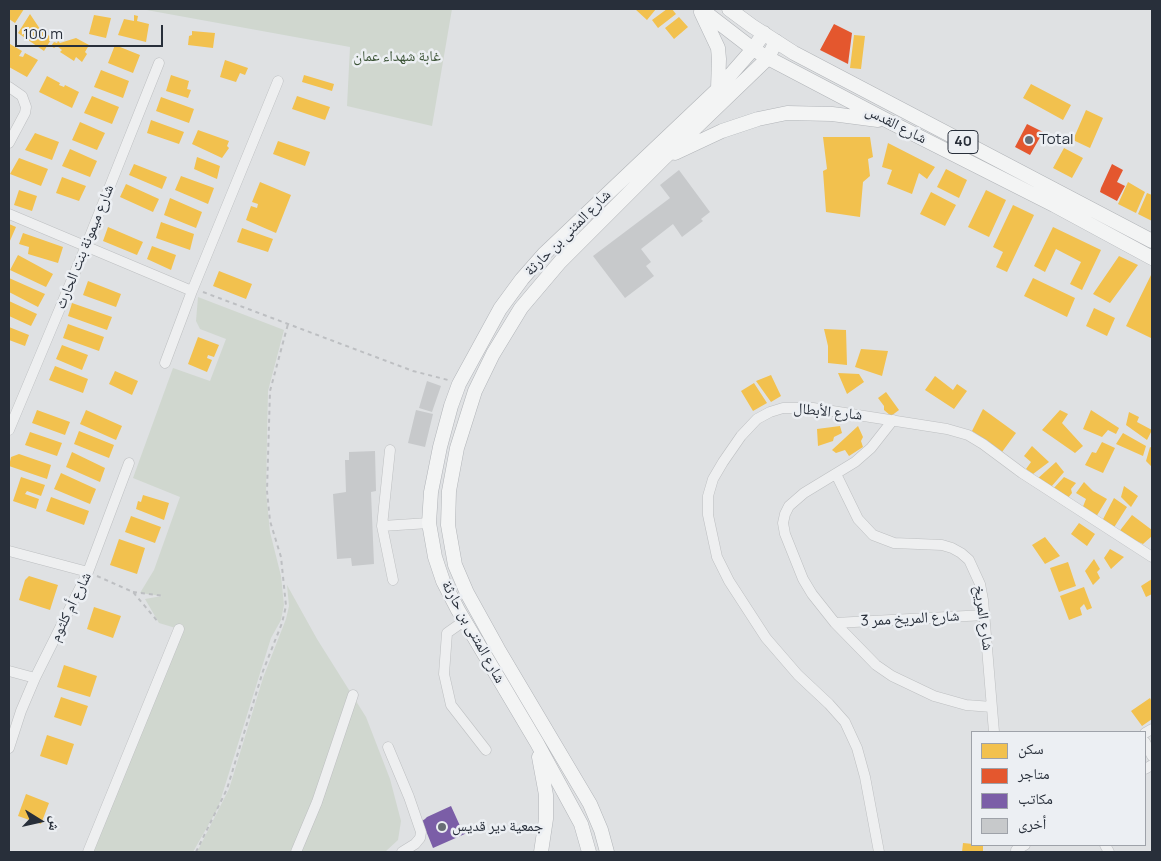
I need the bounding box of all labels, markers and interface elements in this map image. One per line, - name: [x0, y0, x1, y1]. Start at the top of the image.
- scale bar: [18, 15, 165, 47]
- text: 100 m: [23, 23, 63, 44]
- park label: غابة شهداء عمان: [353, 48, 441, 66]
- street label: شارع القدس: [862, 102, 930, 148]
- road number: 40: [948, 130, 978, 154]
- place label: Total: [1039, 131, 1073, 149]
- marker: Total: [1023, 134, 1035, 146]
- street label: شارع ميمونة بنت الحارث: [52, 182, 118, 312]
- street label: شارع المثنى بن حارثة: [521, 186, 615, 280]
- street label: شارع الأبطال: [793, 399, 863, 425]
- street label: شارع أم كلثوم: [46, 569, 96, 645]
- street label: شارع المثنى بن حارثة: [437, 578, 509, 686]
- street label: شارع المريخ: [970, 584, 996, 652]
- street label: شارع المريخ ممر 3: [860, 607, 960, 631]
- legend: [971, 731, 1146, 846]
- text: سكن: [1018, 738, 1044, 759]
- text: متاجر: [1018, 763, 1050, 784]
- text: مكاتب: [1018, 788, 1053, 809]
- north arrow: [15, 796, 65, 846]
- text: أخرى: [1018, 813, 1046, 834]
- text: ش: [45, 815, 66, 833]
- place label: جمعية دير قديس: [452, 818, 543, 836]
- marker: جمعية دير قديس: [436, 821, 448, 833]

